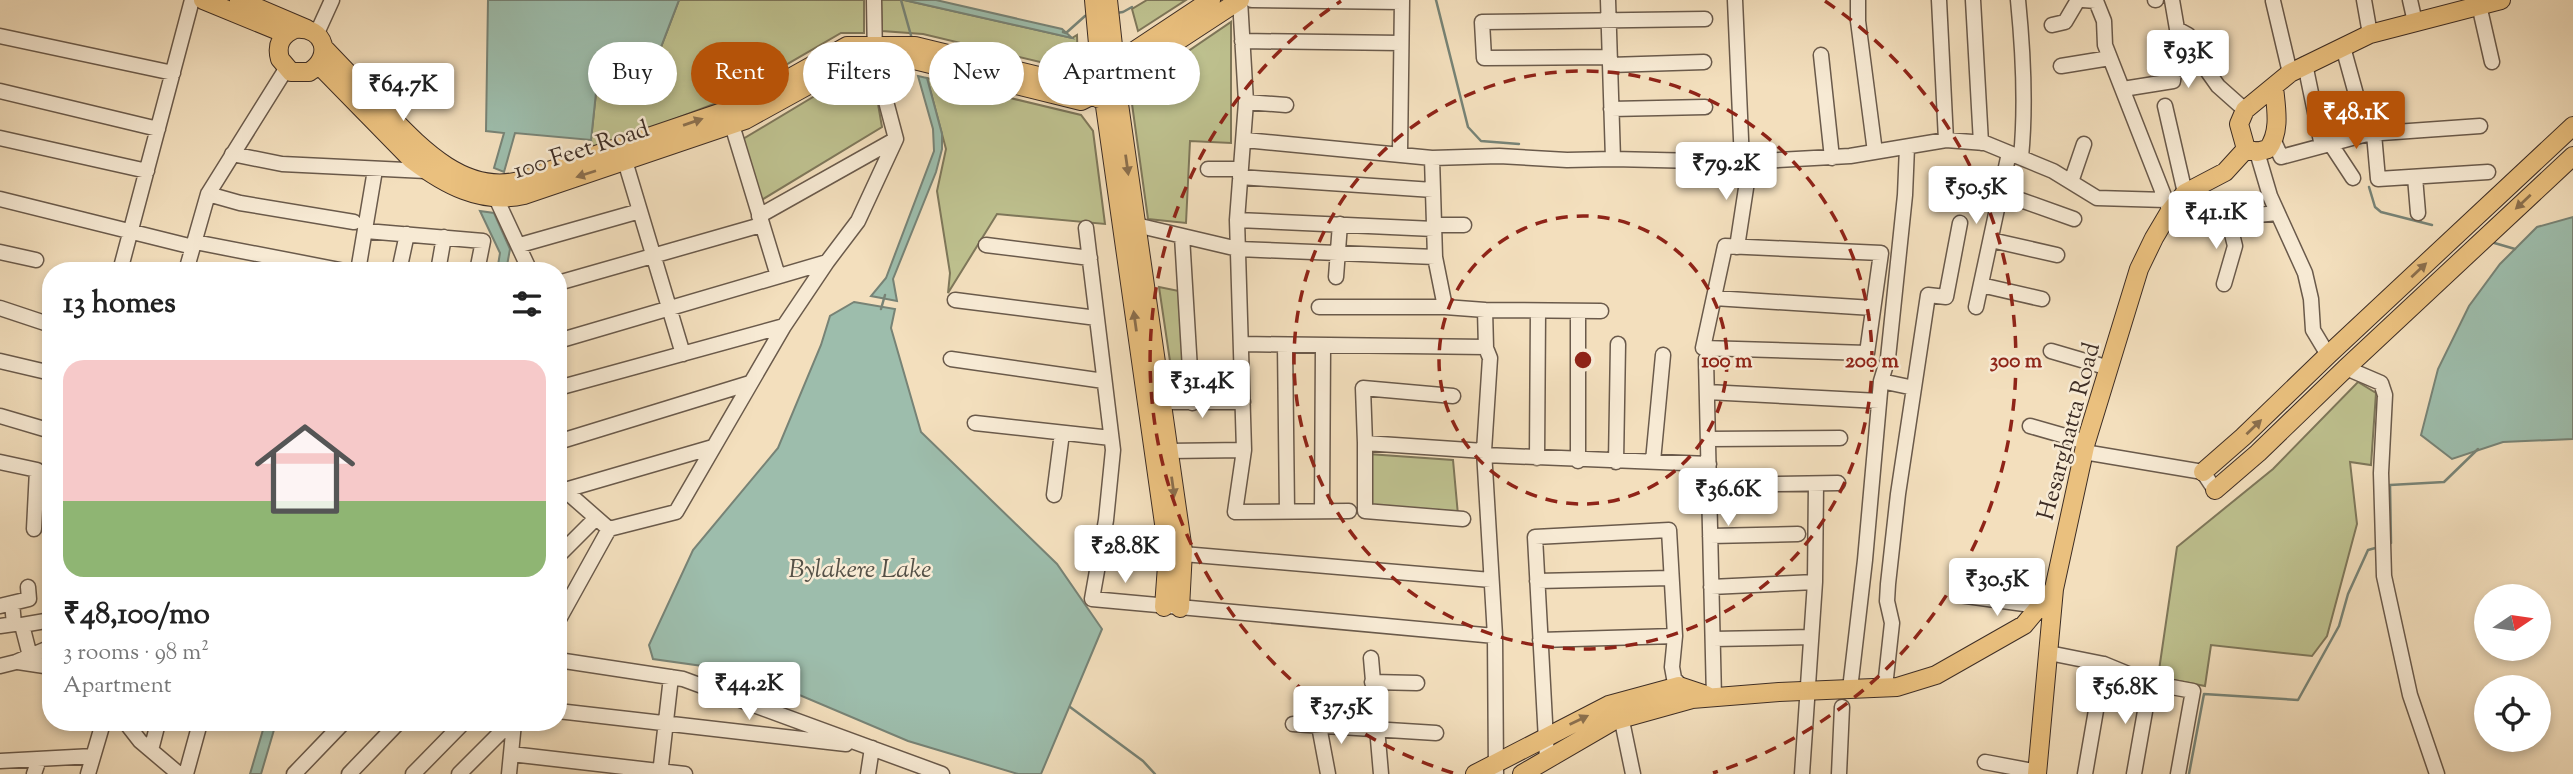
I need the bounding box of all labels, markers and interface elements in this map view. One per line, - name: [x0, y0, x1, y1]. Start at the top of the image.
- pin: ₹93K: [2147, 31, 2229, 90]
- text: ₹93K: [2163, 36, 2213, 69]
- chip: Buy: [588, 42, 677, 105]
- chip: Rent: [691, 42, 789, 105]
- chip: Filters: [803, 42, 915, 105]
- chip: New: [929, 42, 1024, 105]
- chip: Apartment: [1038, 42, 1200, 105]
- pin: ₹64.7K: [346, 64, 460, 123]
- text: ₹64.7K: [368, 69, 438, 102]
- pin: ₹48.1K: [2299, 92, 2413, 151]
- text: ₹48.1K: [2323, 97, 2389, 130]
- street label: 100 Feet Road: [509, 113, 654, 189]
- one-way arrow: [682, 116, 703, 127]
- pin: ₹79.2K: [1669, 142, 1783, 202]
- text: ₹79.2K: [1692, 148, 1760, 181]
- one-way arrow: [1122, 154, 1133, 176]
- pin: ₹50.5K: [1919, 166, 2033, 226]
- one-way arrow: [575, 169, 596, 179]
- text: ₹50.5K: [1945, 172, 2007, 205]
- pin: ₹41.1K: [2159, 191, 2273, 251]
- one-way arrow: [2515, 194, 2532, 210]
- text: ₹41.1K: [2185, 197, 2247, 230]
- one-way arrow: [2410, 262, 2428, 278]
- text: 13 homes: [63, 283, 176, 326]
- icon: filters: [508, 285, 546, 323]
- one-way arrow: [1129, 309, 1140, 331]
- street label: Hesarghatta Road: [2030, 339, 2110, 524]
- text: 100 m: [1702, 347, 1753, 377]
- text: 200 m: [1845, 347, 1900, 377]
- text: 300 m: [1990, 347, 2043, 377]
- centre of rings: [1571, 348, 1595, 372]
- pin: ₹31.4K: [1145, 360, 1259, 420]
- text: ₹31.4K: [1170, 366, 1234, 399]
- icon: home: [242, 406, 368, 532]
- one-way arrow: [2245, 419, 2262, 435]
- pin: ₹36.6K: [1671, 468, 1785, 528]
- text: ₹36.6K: [1695, 474, 1761, 507]
- one-way arrow: [1168, 476, 1179, 498]
- pin: ₹28.8K: [1068, 526, 1182, 585]
- text: ₹28.8K: [1090, 531, 1160, 564]
- water label: Bylakere Lake: [788, 552, 932, 589]
- pin: ₹30.5K: [1940, 558, 2054, 618]
- text: ₹30.5K: [1965, 564, 2029, 597]
- north arrow: [2474, 584, 2552, 662]
- map controls: [2474, 584, 2551, 752]
- text: ₹48,100/mo: [63, 594, 210, 637]
- text: 3 rooms · 98 m²: [63, 637, 209, 670]
- pin: ₹44.2K: [692, 662, 806, 722]
- pin: ₹56.8K: [2068, 666, 2182, 726]
- text: ₹44.2K: [714, 668, 784, 701]
- text: Apartment: [63, 670, 172, 703]
- text: ₹56.8K: [2092, 672, 2158, 705]
- button: locate: [2474, 675, 2551, 752]
- pin: ₹37.5K: [1284, 686, 1398, 746]
- text: ₹37.5K: [1309, 692, 1373, 725]
- one-way arrow: [1569, 714, 1589, 725]

